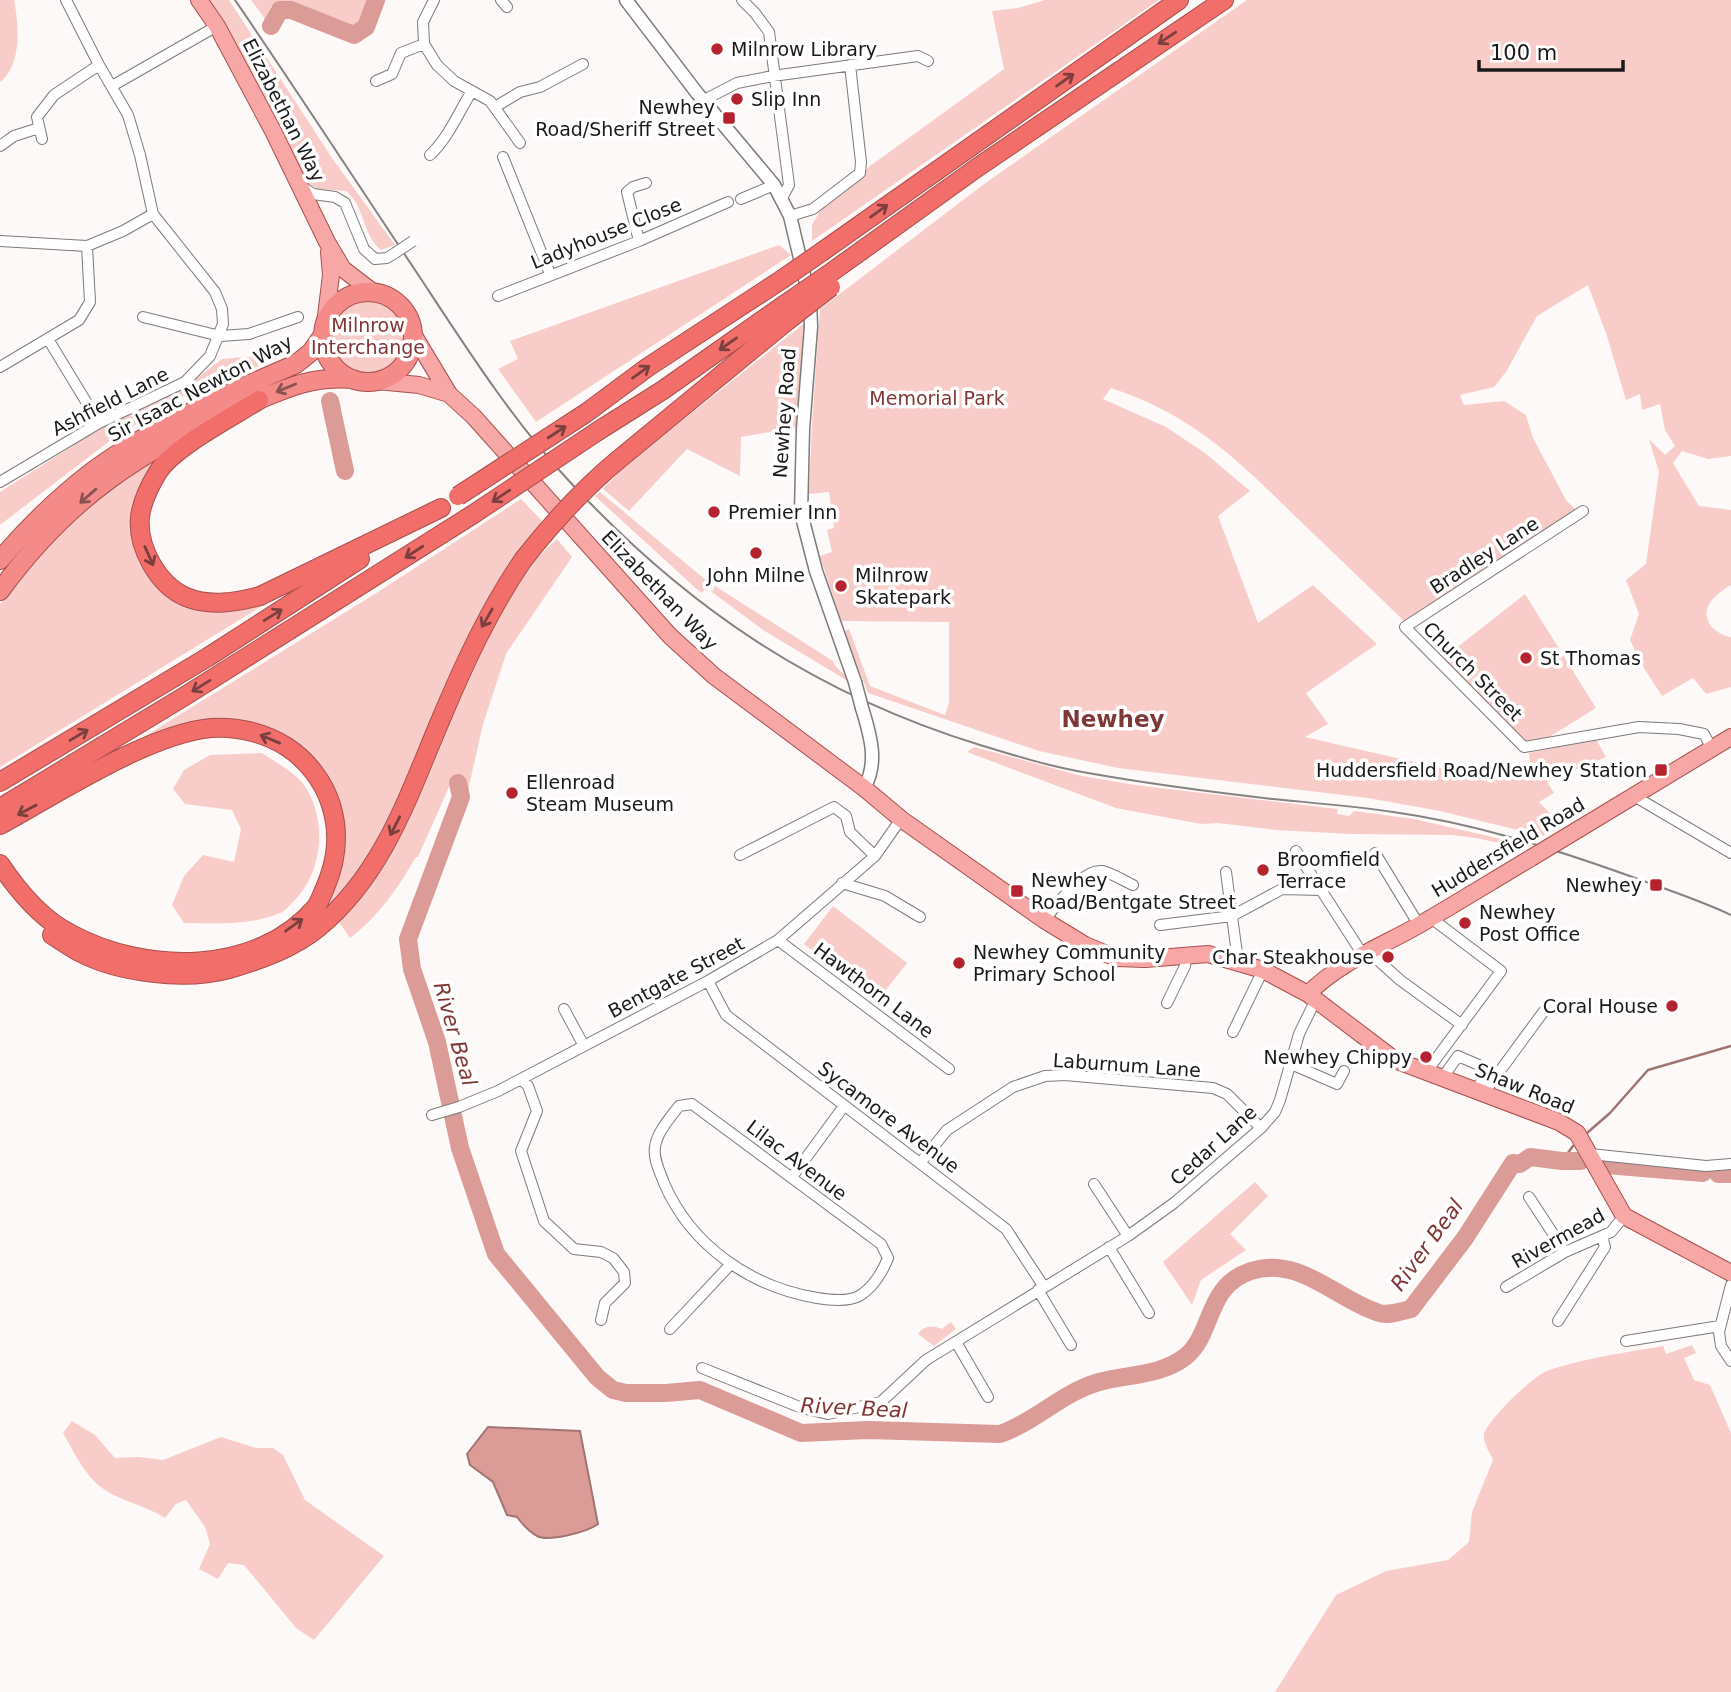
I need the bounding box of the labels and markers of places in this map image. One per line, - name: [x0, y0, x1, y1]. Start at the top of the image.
- place label: Milnrow Library: [731, 38, 877, 60]
- marker: Milnrow Library: [709, 41, 725, 57]
- place label: Slip Inn: [751, 88, 821, 110]
- marker: Slip Inn: [729, 91, 745, 107]
- place label: Newhey Road/Sheriff Street: [535, 96, 715, 140]
- marker: Newhey Road/Sheriff Street: [721, 110, 737, 126]
- place label: Premier Inn: [728, 501, 837, 523]
- marker: Premier Inn: [706, 504, 722, 520]
- marker: John Milne: [748, 545, 764, 561]
- place label: John Milne: [706, 564, 805, 586]
- place label: Milnrow Skatepark: [855, 564, 951, 608]
- marker: Milnrow Skatepark: [833, 578, 849, 594]
- place label: St Thomas: [1540, 647, 1641, 669]
- marker: St Thomas: [1518, 650, 1534, 666]
- place label: Huddersfield Road/Newhey Station: [1316, 759, 1647, 781]
- marker: Huddersfield Road/Newhey Station: [1653, 762, 1669, 778]
- place label: Ellenroad Steam Museum: [526, 771, 674, 815]
- marker: Ellenroad Steam Museum: [504, 785, 520, 801]
- place label: Broomfield Terrace: [1276, 848, 1380, 892]
- marker: Broomfield Terrace: [1255, 862, 1271, 878]
- place label: Newhey Road/Bentgate Street: [1031, 869, 1236, 913]
- place label: Newhey: [1566, 874, 1642, 896]
- marker: Newhey: [1648, 877, 1664, 893]
- marker: Newhey Road/Bentgate Street: [1009, 883, 1025, 899]
- place label: Newhey Post Office: [1479, 901, 1580, 945]
- marker: Newhey Post Office: [1457, 915, 1473, 931]
- place label: Newhey Community Primary School: [973, 941, 1165, 985]
- place label: Char Steakhouse: [1212, 946, 1374, 968]
- marker: Char Steakhouse: [1380, 949, 1396, 965]
- marker: Newhey Community Primary School: [951, 955, 967, 971]
- place label: Coral House: [1543, 995, 1658, 1017]
- marker: Coral House: [1664, 998, 1680, 1014]
- place label: Newhey Chippy: [1264, 1046, 1412, 1068]
- marker: Newhey Chippy: [1418, 1049, 1434, 1065]

